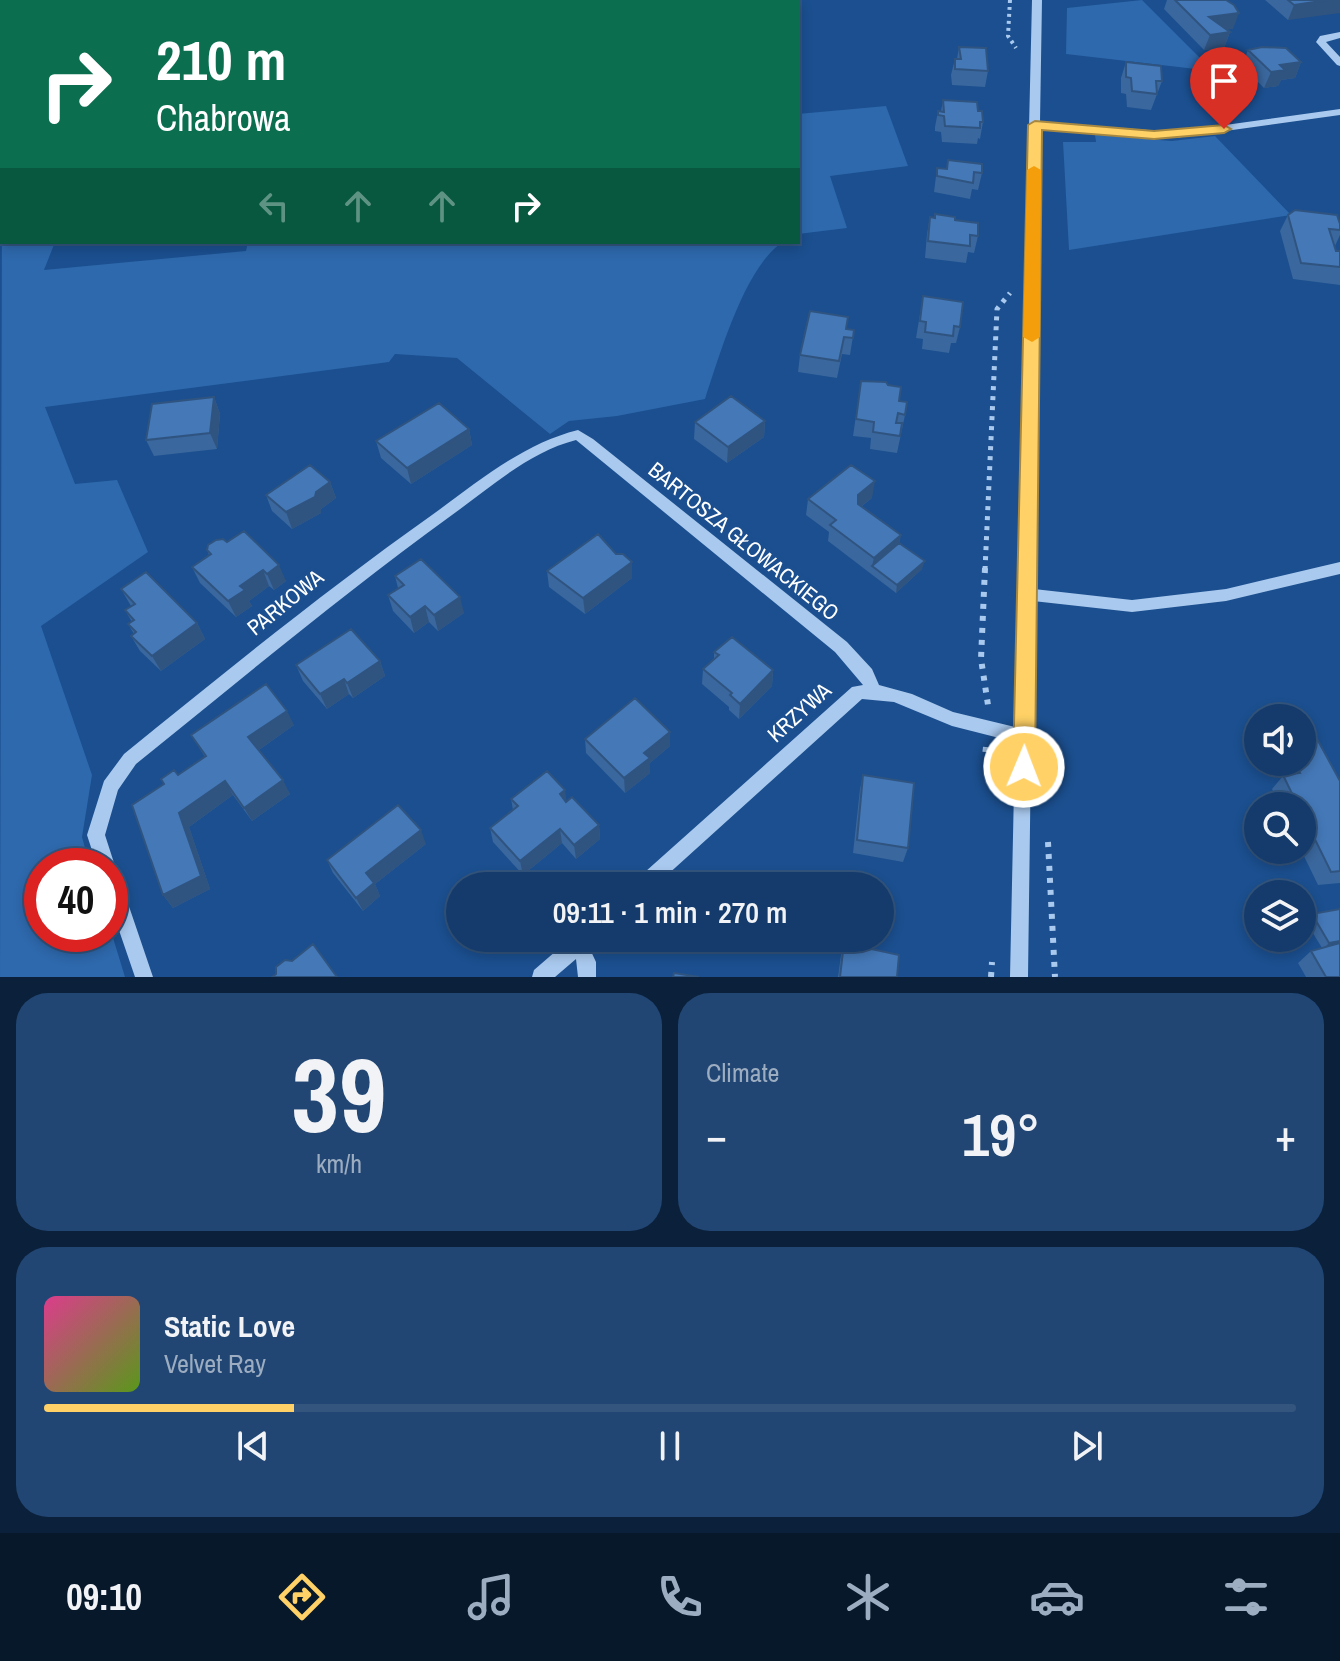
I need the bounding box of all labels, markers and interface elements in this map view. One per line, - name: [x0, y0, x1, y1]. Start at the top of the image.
- text: 210 m: [156, 22, 286, 97]
- icon: right: [24, 32, 128, 136]
- pin: [1190, 47, 1258, 129]
- icon: arrive: [1202, 59, 1246, 103]
- text: Chabrowa: [156, 94, 291, 142]
- icon: left: [252, 184, 296, 228]
- icon: ahead: [336, 184, 380, 228]
- icon: ahead: [420, 184, 464, 228]
- icon: right: [504, 184, 548, 228]
- street label: BARTOSZA GŁOWACKIEGO: [642, 455, 846, 627]
- street label: PARKOWA: [240, 561, 330, 642]
- street label: KRZYWA: [761, 675, 838, 749]
- map controls: [1244, 704, 1316, 952]
- button: sound: [1244, 704, 1316, 776]
- position arrow: [982, 725, 1066, 809]
- button: search: [1244, 792, 1316, 864]
- speed limit sign: 40: [24, 848, 128, 952]
- button: layers: [1244, 880, 1316, 952]
- text: 09:11 · 1 min · 270 m: [553, 892, 787, 932]
- text: 39: [292, 1024, 386, 1164]
- text: Climate: [706, 1055, 779, 1090]
- text: 19°: [962, 1094, 1040, 1175]
- text: −: [706, 1105, 727, 1165]
- text: +: [1275, 1105, 1296, 1165]
- text: km/h: [316, 1146, 362, 1181]
- text: Static Love: [164, 1306, 295, 1346]
- text: Velvet Ray: [164, 1346, 266, 1381]
- icon: previous: [231, 1424, 275, 1468]
- icon: pause: [648, 1424, 692, 1468]
- icon: next: [1065, 1424, 1109, 1468]
- icon: directions: [274, 1569, 330, 1625]
- icon: music: [463, 1569, 519, 1625]
- icon: phone: [652, 1569, 708, 1625]
- icon: climate: [840, 1569, 896, 1625]
- icon: car: [1029, 1569, 1085, 1625]
- icon: filters: [1218, 1569, 1274, 1625]
- text: 09:10: [66, 1573, 142, 1621]

